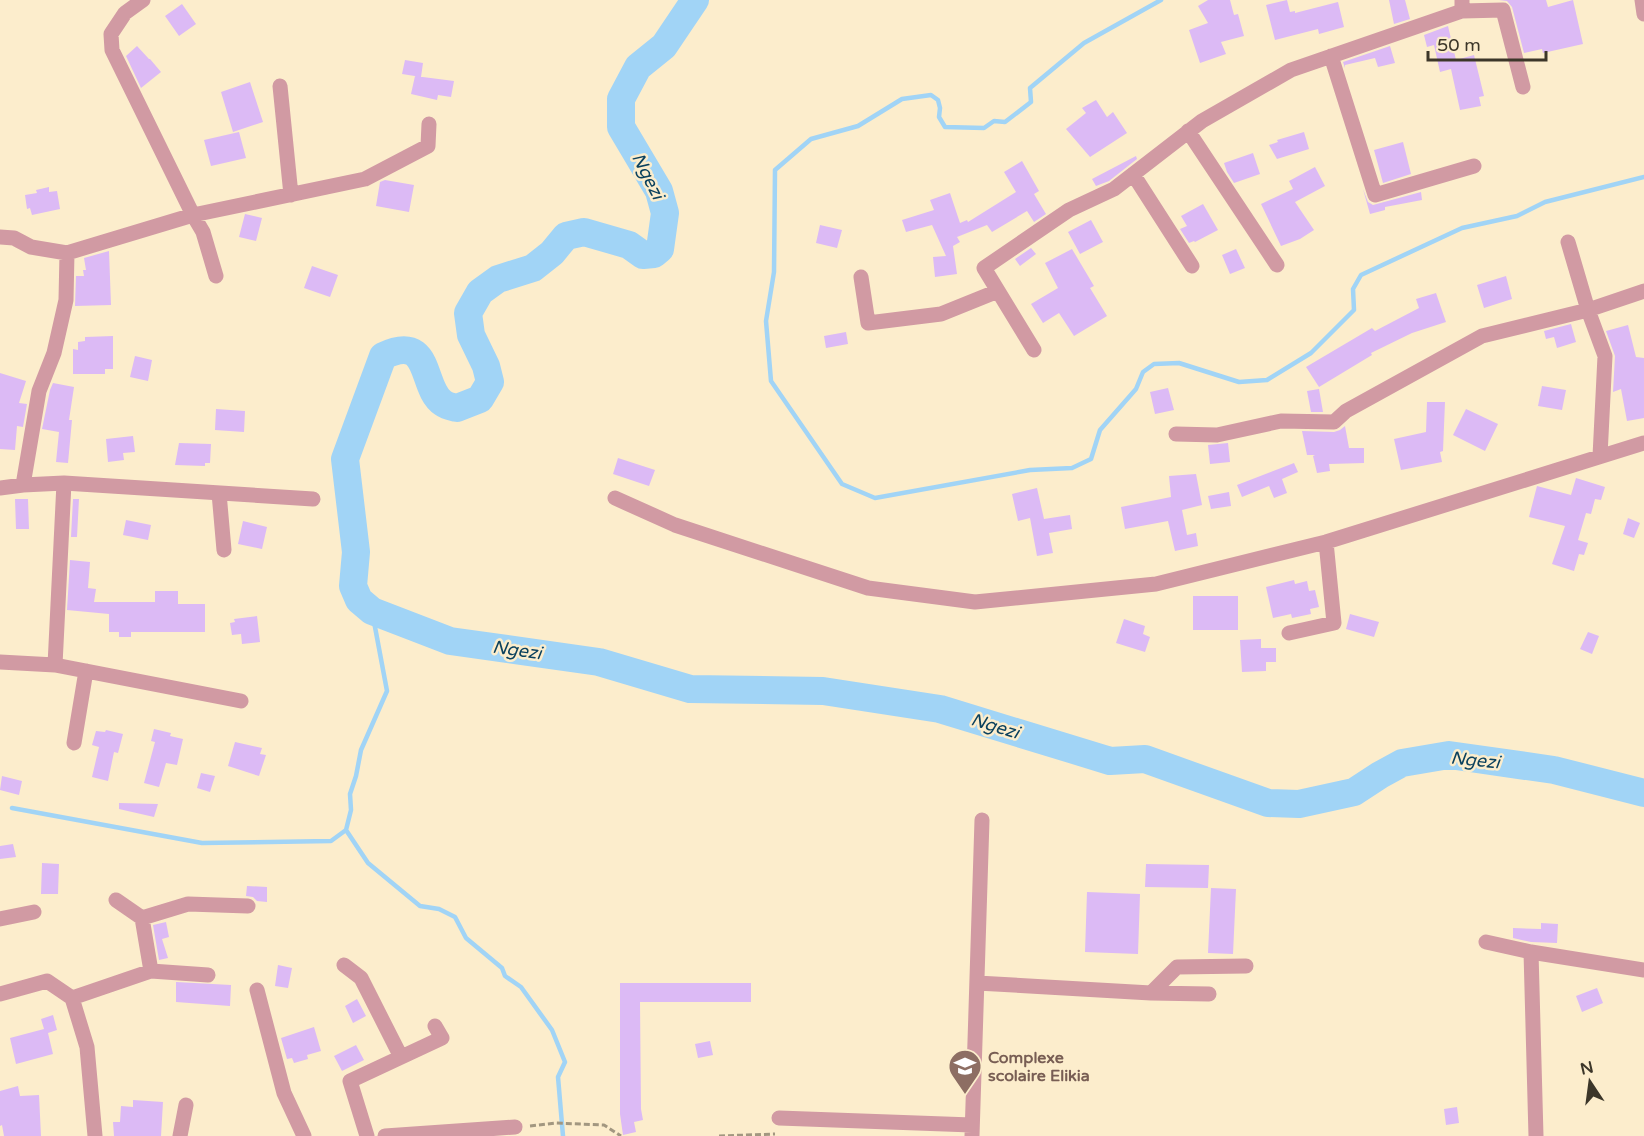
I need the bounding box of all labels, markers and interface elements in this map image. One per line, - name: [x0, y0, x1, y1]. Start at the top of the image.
- scale bar: [1428, 24, 1546, 62]
- text: 50 m: [1437, 34, 1481, 56]
- water label: Ngezi: [627, 149, 670, 205]
- water label: Ngezi: [491, 636, 545, 665]
- water label: Ngezi: [968, 708, 1024, 744]
- water label: Ngezi: [1449, 746, 1503, 774]
- school or university icon: Complexe scolaire Elikia: [947, 1048, 983, 1095]
- place label: Complexe scolaire Elikia: [988, 1048, 1090, 1086]
- north arrow: [1560, 1052, 1620, 1112]
- text: N: [1578, 1057, 1595, 1080]

